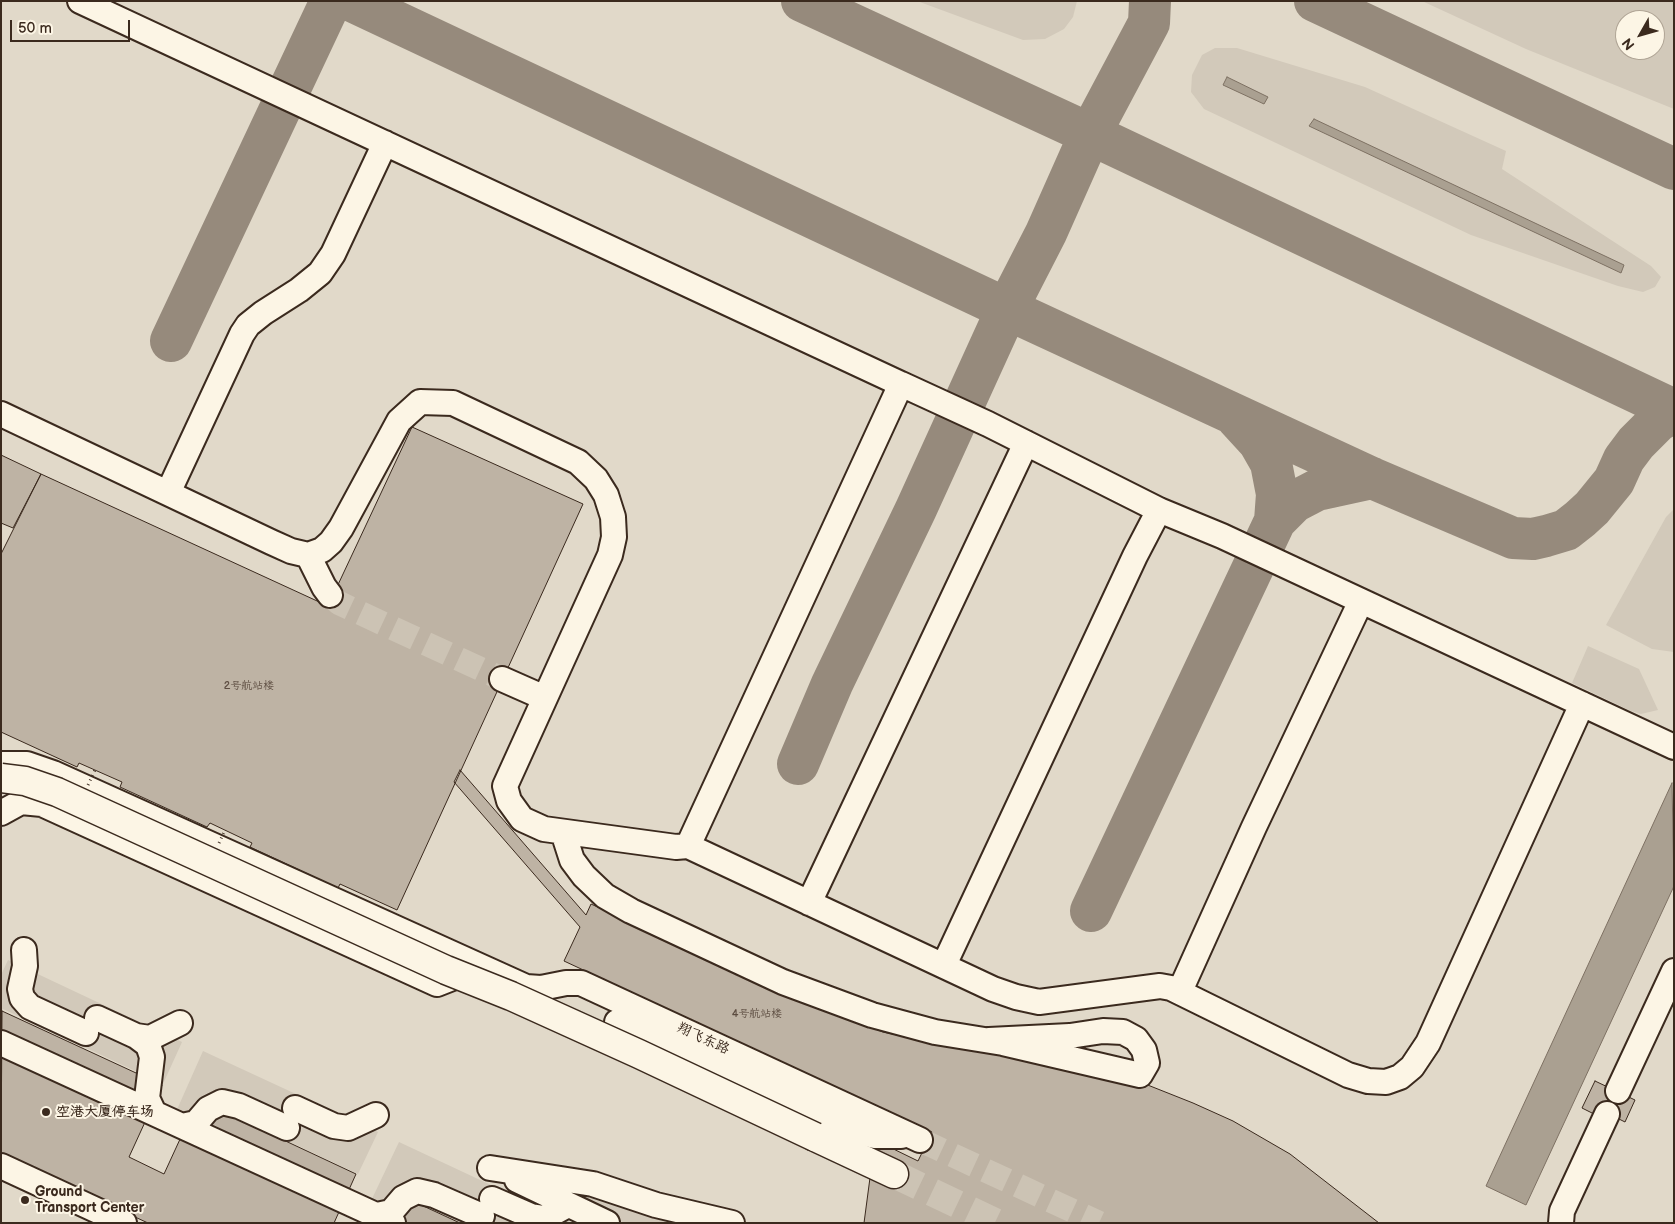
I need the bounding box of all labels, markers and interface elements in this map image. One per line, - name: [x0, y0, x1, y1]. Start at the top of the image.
- scale bar: [12, 10, 132, 42]
- north arrow: [1615, 10, 1665, 60]
- text: 50 m: [18, 19, 52, 38]
- text: N: [1619, 35, 1639, 53]
- house number: 2号航站楼: [224, 679, 274, 693]
- house number: 4号航站楼: [732, 1007, 782, 1021]
- street label: 翔飞东路: [674, 1020, 732, 1058]
- place label: 空港大厦停车场: [56, 1104, 154, 1120]
- marker: 空港大厦停车场: [40, 1106, 52, 1118]
- place label: Ground Transport Center: [35, 1184, 144, 1216]
- marker: Ground Transport Center: [19, 1194, 31, 1206]

